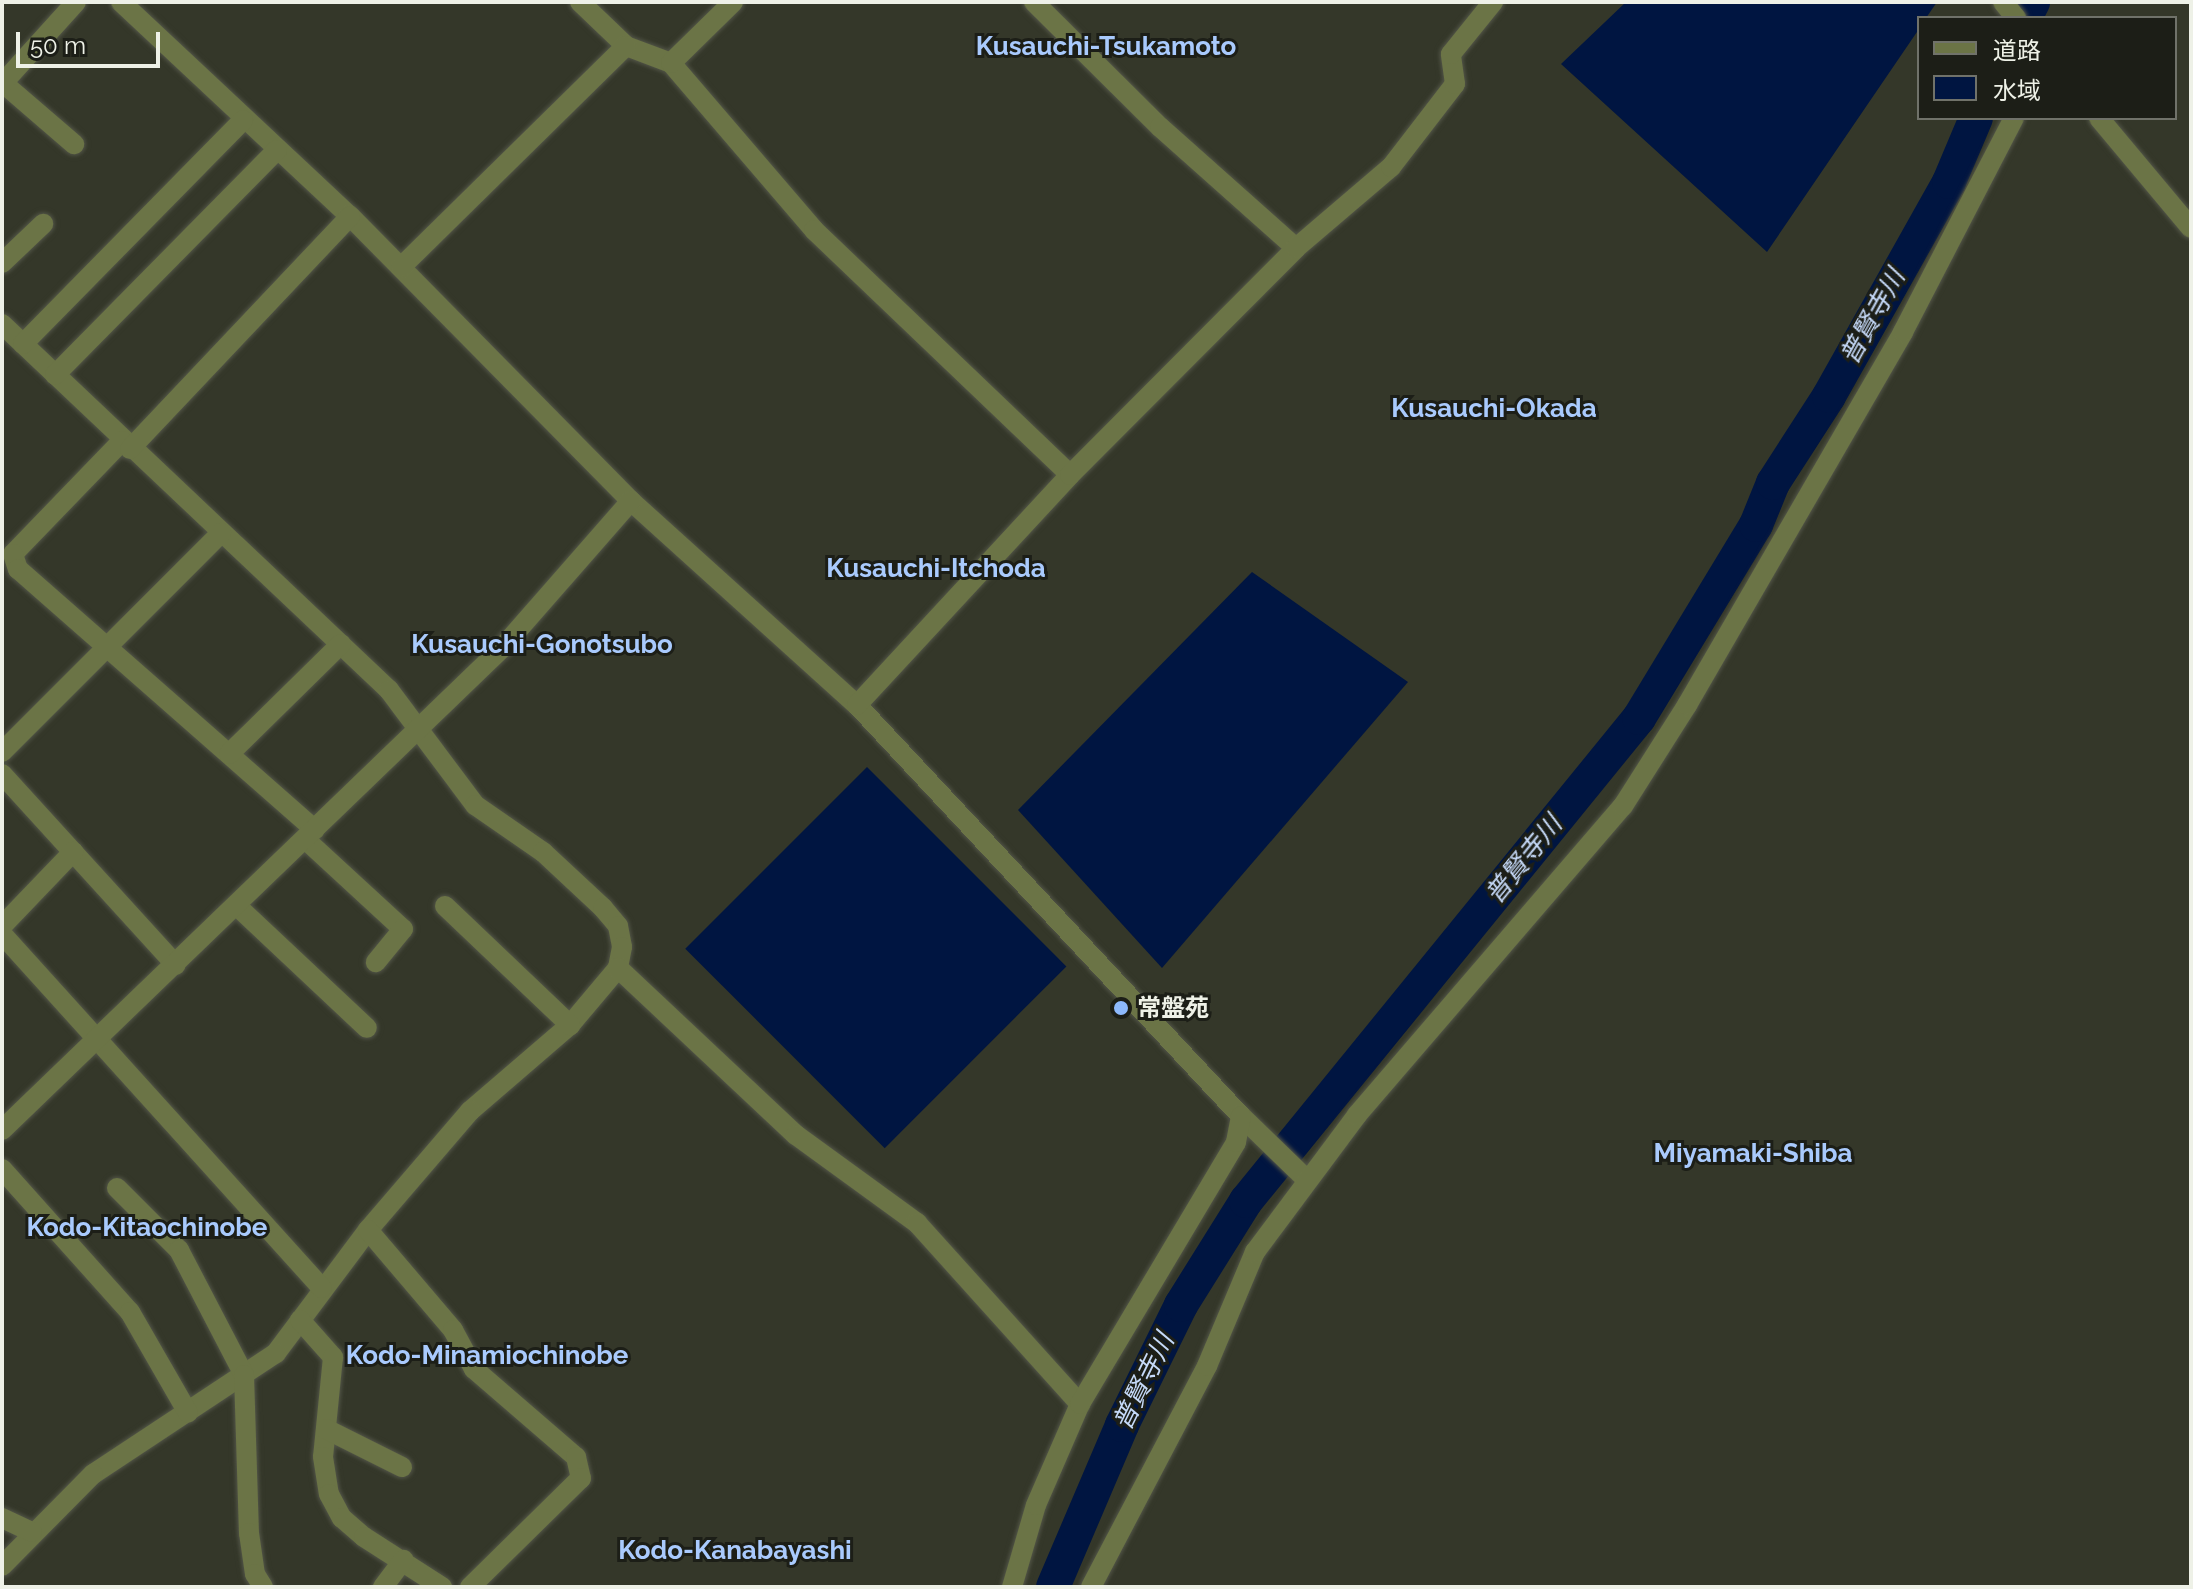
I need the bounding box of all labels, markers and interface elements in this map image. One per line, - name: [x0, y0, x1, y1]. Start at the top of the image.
- scale bar: [20, 16, 164, 66]
- legend: [1917, 16, 2177, 120]
- text: 50 m: [30, 31, 86, 60]
- district label: Kusauchi-Tsukamoto: [976, 31, 1236, 63]
- text: 道路: [1993, 36, 2041, 65]
- text: 水域: [1993, 76, 2041, 105]
- water label: 普賢寺川: [1834, 264, 1912, 370]
- district label: Kusauchi-Okada: [1391, 393, 1597, 425]
- district label: Kusauchi-Itchoda: [826, 553, 1046, 585]
- district label: Kusauchi-Gonotsubo: [411, 629, 673, 661]
- water label: 普賢寺川: [1479, 810, 1569, 910]
- place label: 常盤苑: [1137, 994, 1209, 1022]
- marker: 常盤苑: [1112, 999, 1130, 1017]
- district label: Miyamaki-Shiba: [1654, 1138, 1852, 1170]
- district label: Kodo-Kitaochinobe: [27, 1212, 267, 1244]
- water label: 普賢寺川: [1107, 1328, 1181, 1436]
- district label: Kodo-Minamiochinobe: [346, 1340, 628, 1372]
- district label: Kodo-Kanabayashi: [618, 1535, 852, 1567]

